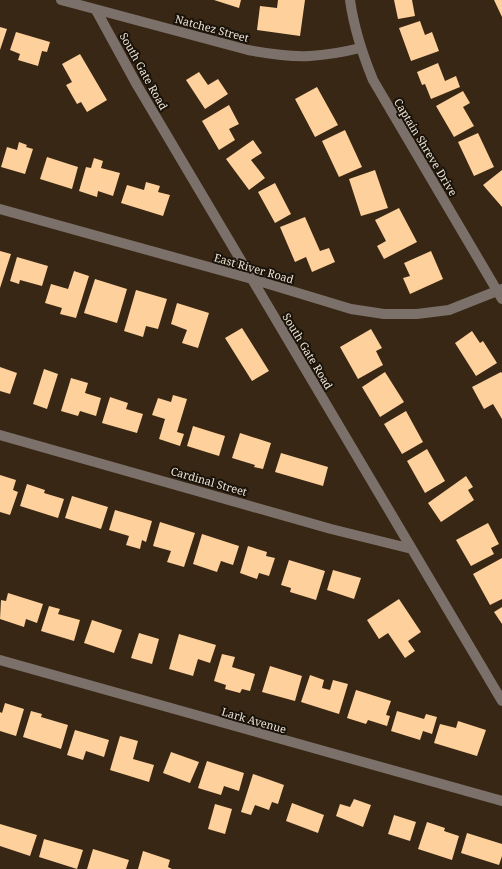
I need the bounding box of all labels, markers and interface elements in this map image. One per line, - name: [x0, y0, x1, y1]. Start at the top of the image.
- street label: Natchez Street: [173, 11, 251, 45]
- street label: South Gate Road: [117, 30, 172, 113]
- street label: Captain Shreve Drive: [391, 95, 461, 199]
- street label: East River Road: [212, 249, 296, 287]
- street label: South Gate Road: [279, 310, 337, 392]
- street label: Cardinal Street: [169, 463, 249, 499]
- street label: Lark Avenue: [220, 704, 288, 736]

